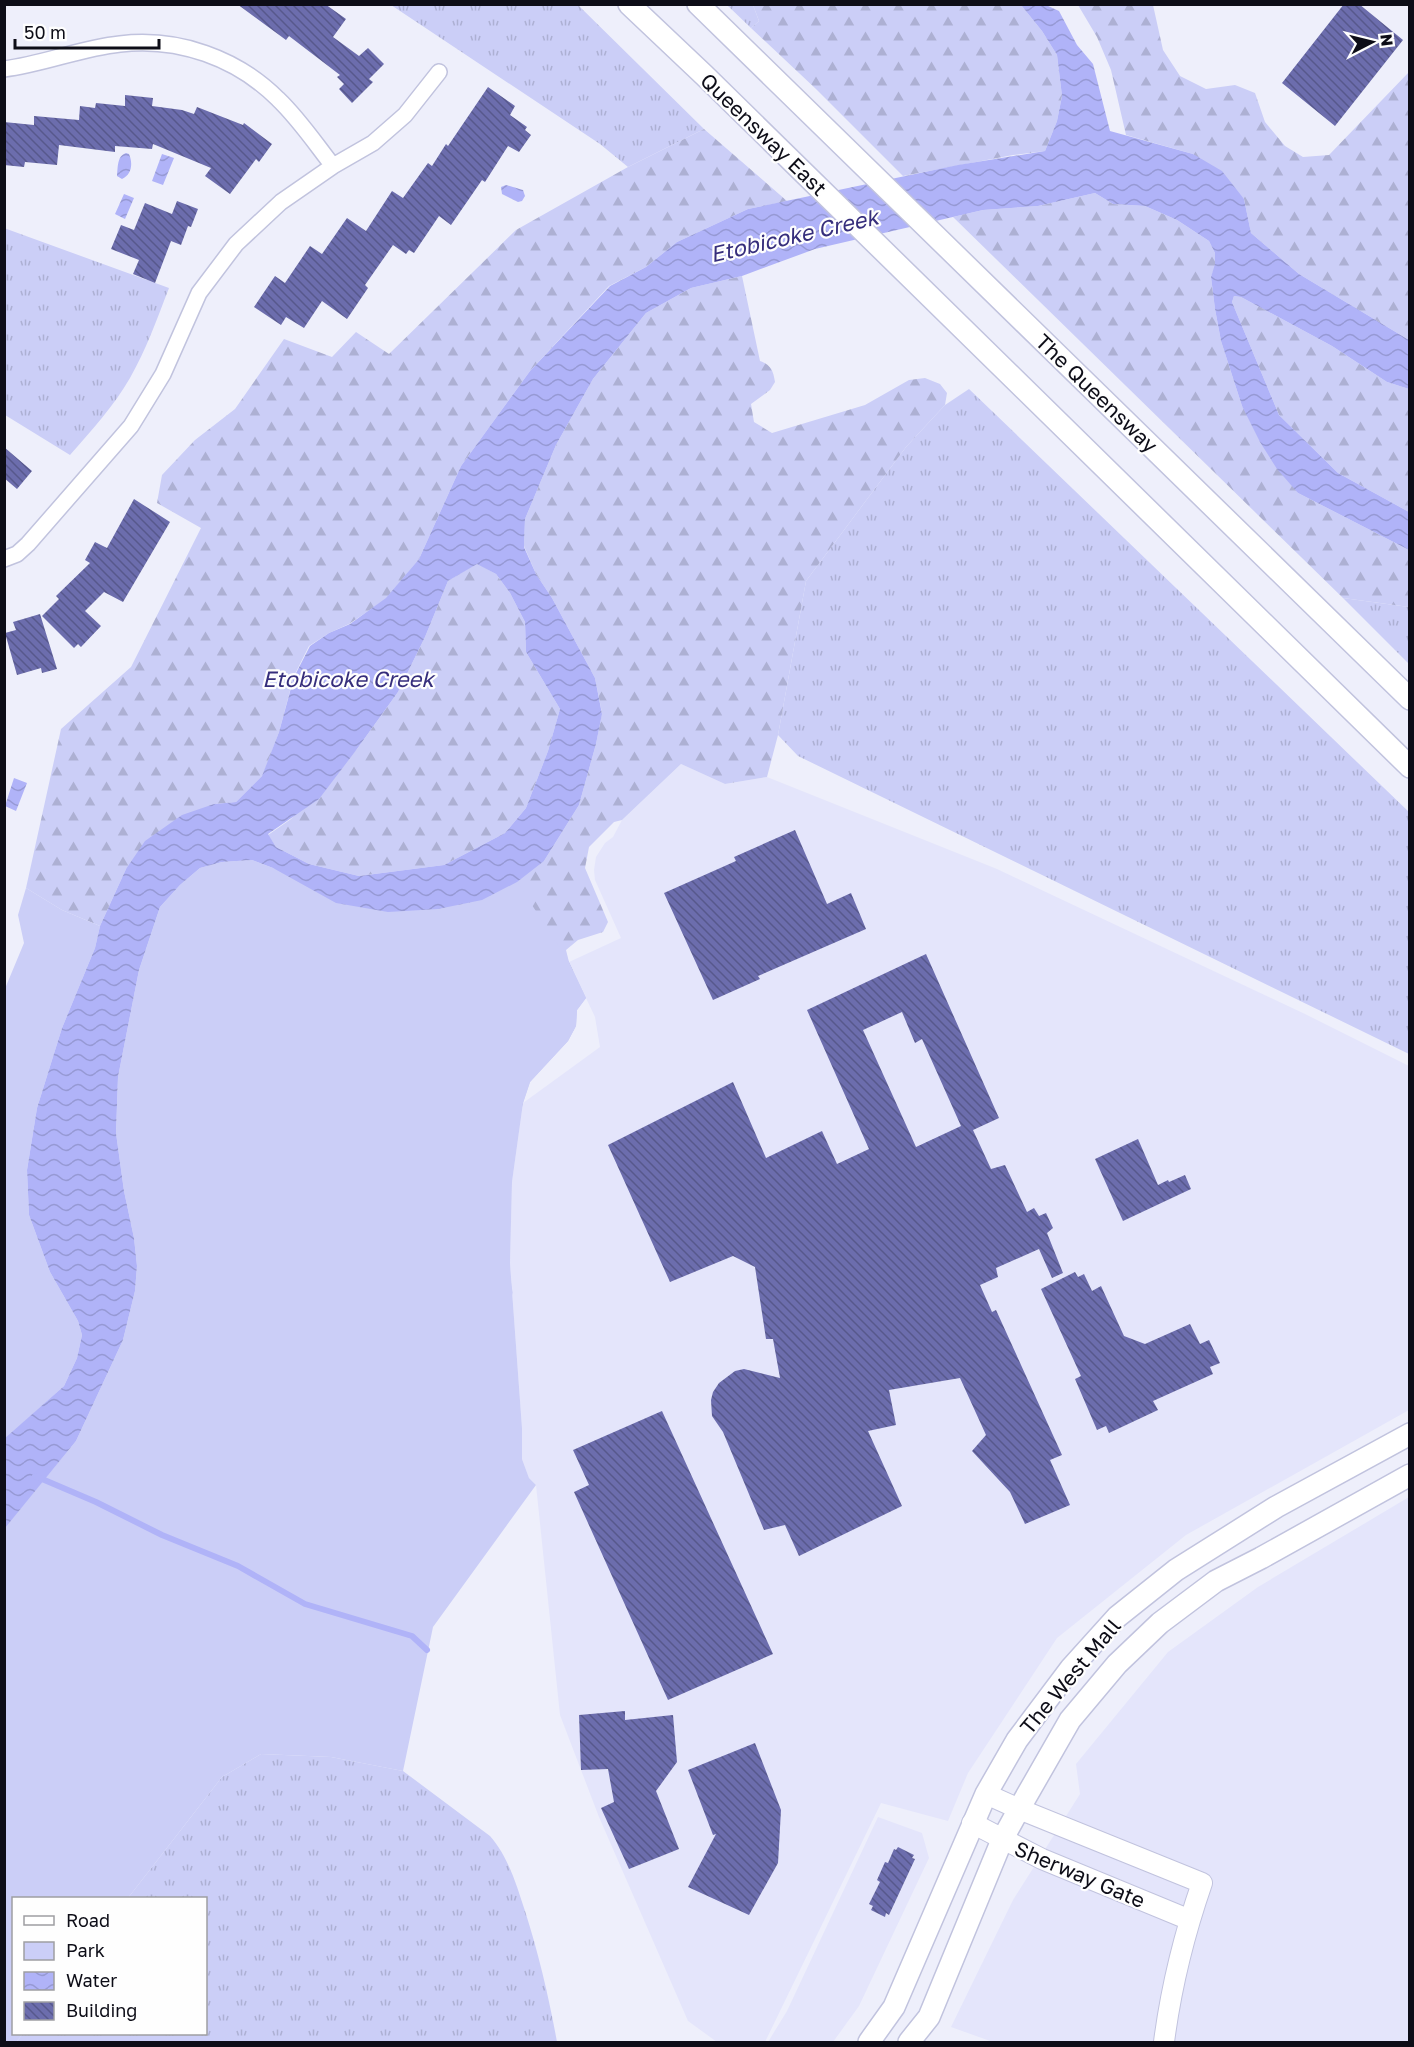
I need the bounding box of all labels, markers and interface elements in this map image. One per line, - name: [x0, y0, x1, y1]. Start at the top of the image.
- scale bar: [15, 12, 159, 50]
- north arrow: [1342, 12, 1402, 72]
- text: 50 m: [24, 21, 66, 43]
- text: N: [1376, 33, 1398, 47]
- street label: Queensway East: [695, 67, 833, 201]
- water label: Etobicoke Creek: [707, 202, 883, 267]
- street label: The Queensway: [1030, 328, 1164, 458]
- water label: Etobicoke Creek: [262, 665, 436, 692]
- street label: The West Mall: [1014, 1613, 1126, 1739]
- street label: Sherway Gate: [1011, 1835, 1149, 1913]
- legend: [12, 1897, 207, 2035]
- text: Road: [66, 1909, 110, 1931]
- text: Park: [66, 1939, 105, 1961]
- text: Water: [66, 1969, 117, 1991]
- text: Building: [66, 1999, 137, 2021]

